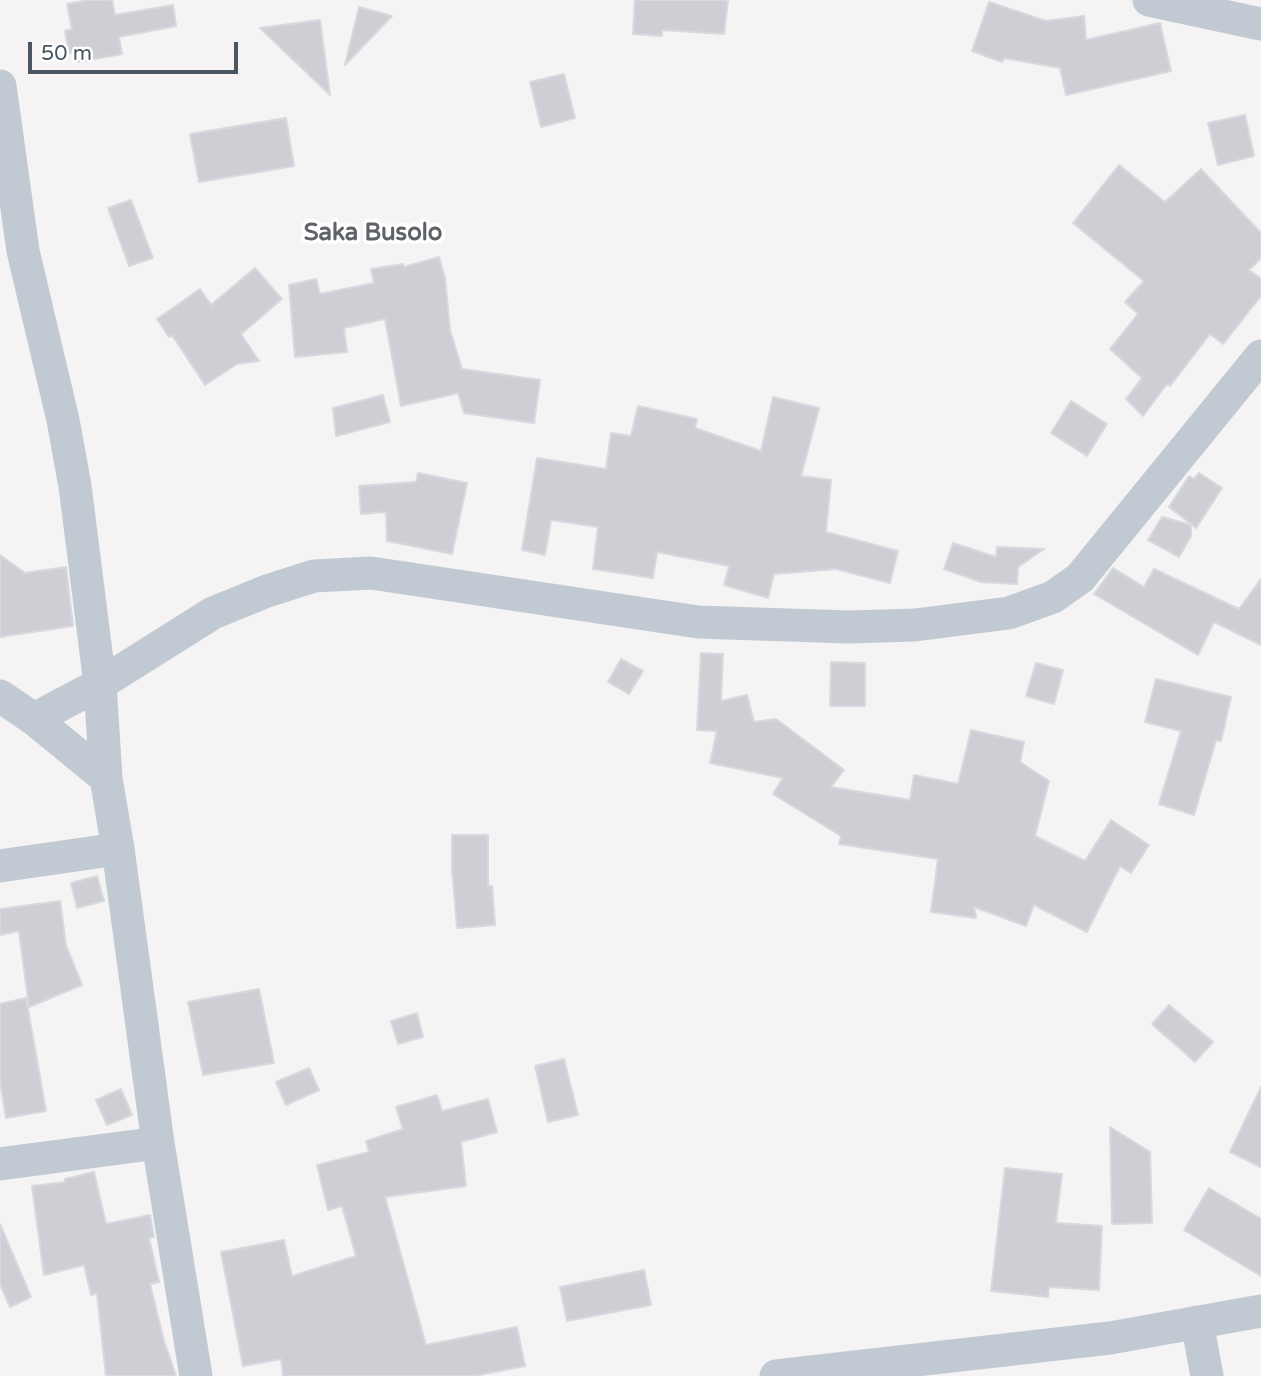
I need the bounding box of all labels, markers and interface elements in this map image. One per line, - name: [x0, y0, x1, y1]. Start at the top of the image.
- scale bar: [32, 28, 242, 72]
- text: 50 m: [41, 41, 92, 66]
- district label: Saka Busolo: [304, 220, 442, 248]

